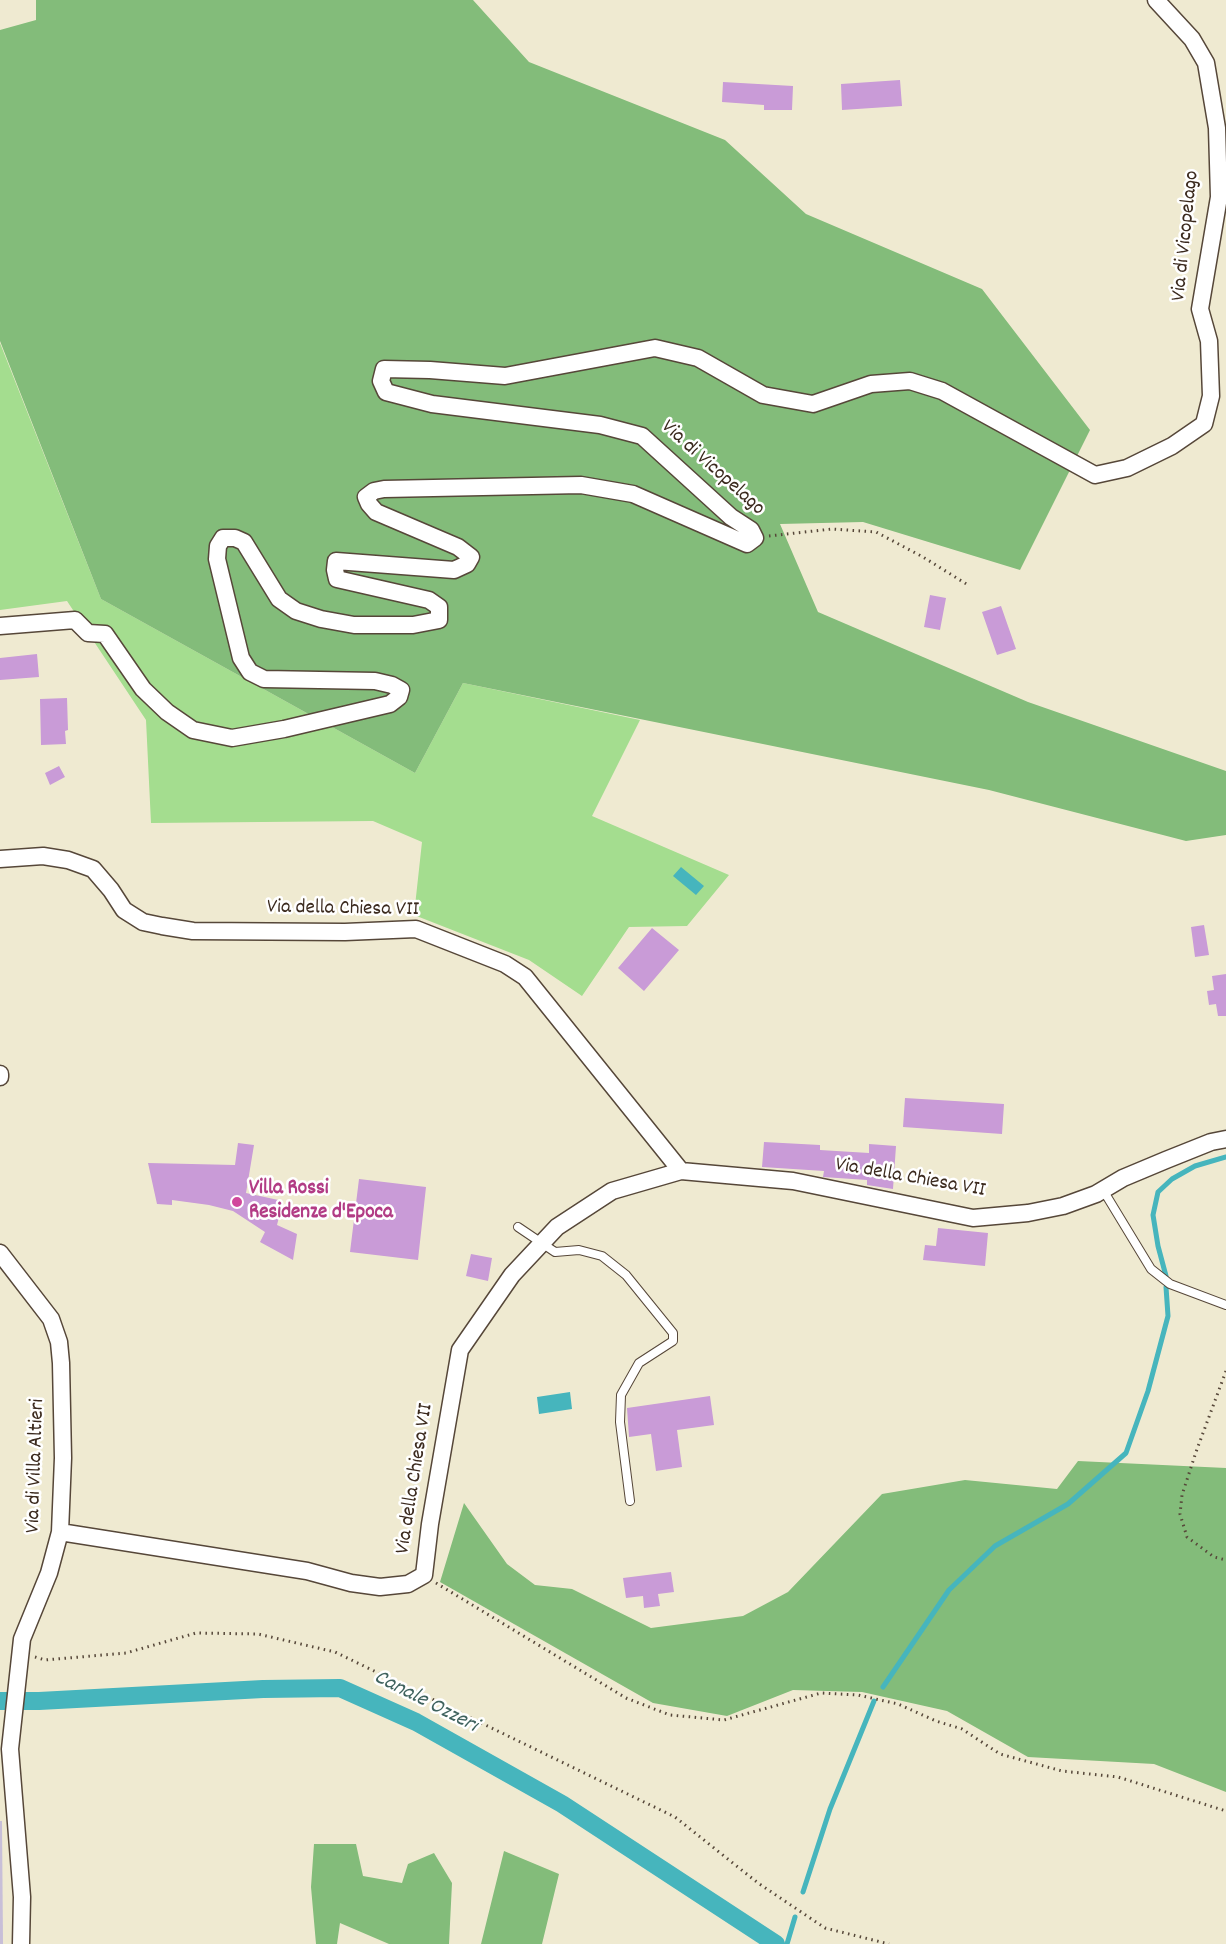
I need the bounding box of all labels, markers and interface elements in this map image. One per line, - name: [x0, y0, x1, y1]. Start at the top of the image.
- street label: Via di Vicopelago: [1168, 169, 1206, 303]
- street label: Via di Vicopelago: [655, 416, 769, 522]
- street label: Via della Chiesa VII: [267, 896, 419, 924]
- street label: Via della Chiesa VII: [833, 1153, 987, 1205]
- place label: Villa Rossi Residenze d'Epoca: [249, 1177, 393, 1227]
- marker: Villa Rossi Residenze d'Epoca: [230, 1195, 244, 1209]
- street label: Via di Villa Altieri: [22, 1398, 52, 1534]
- street label: Via della Chiesa VII: [392, 1402, 440, 1556]
- water label: Canale Ozzeri: [369, 1666, 481, 1740]

